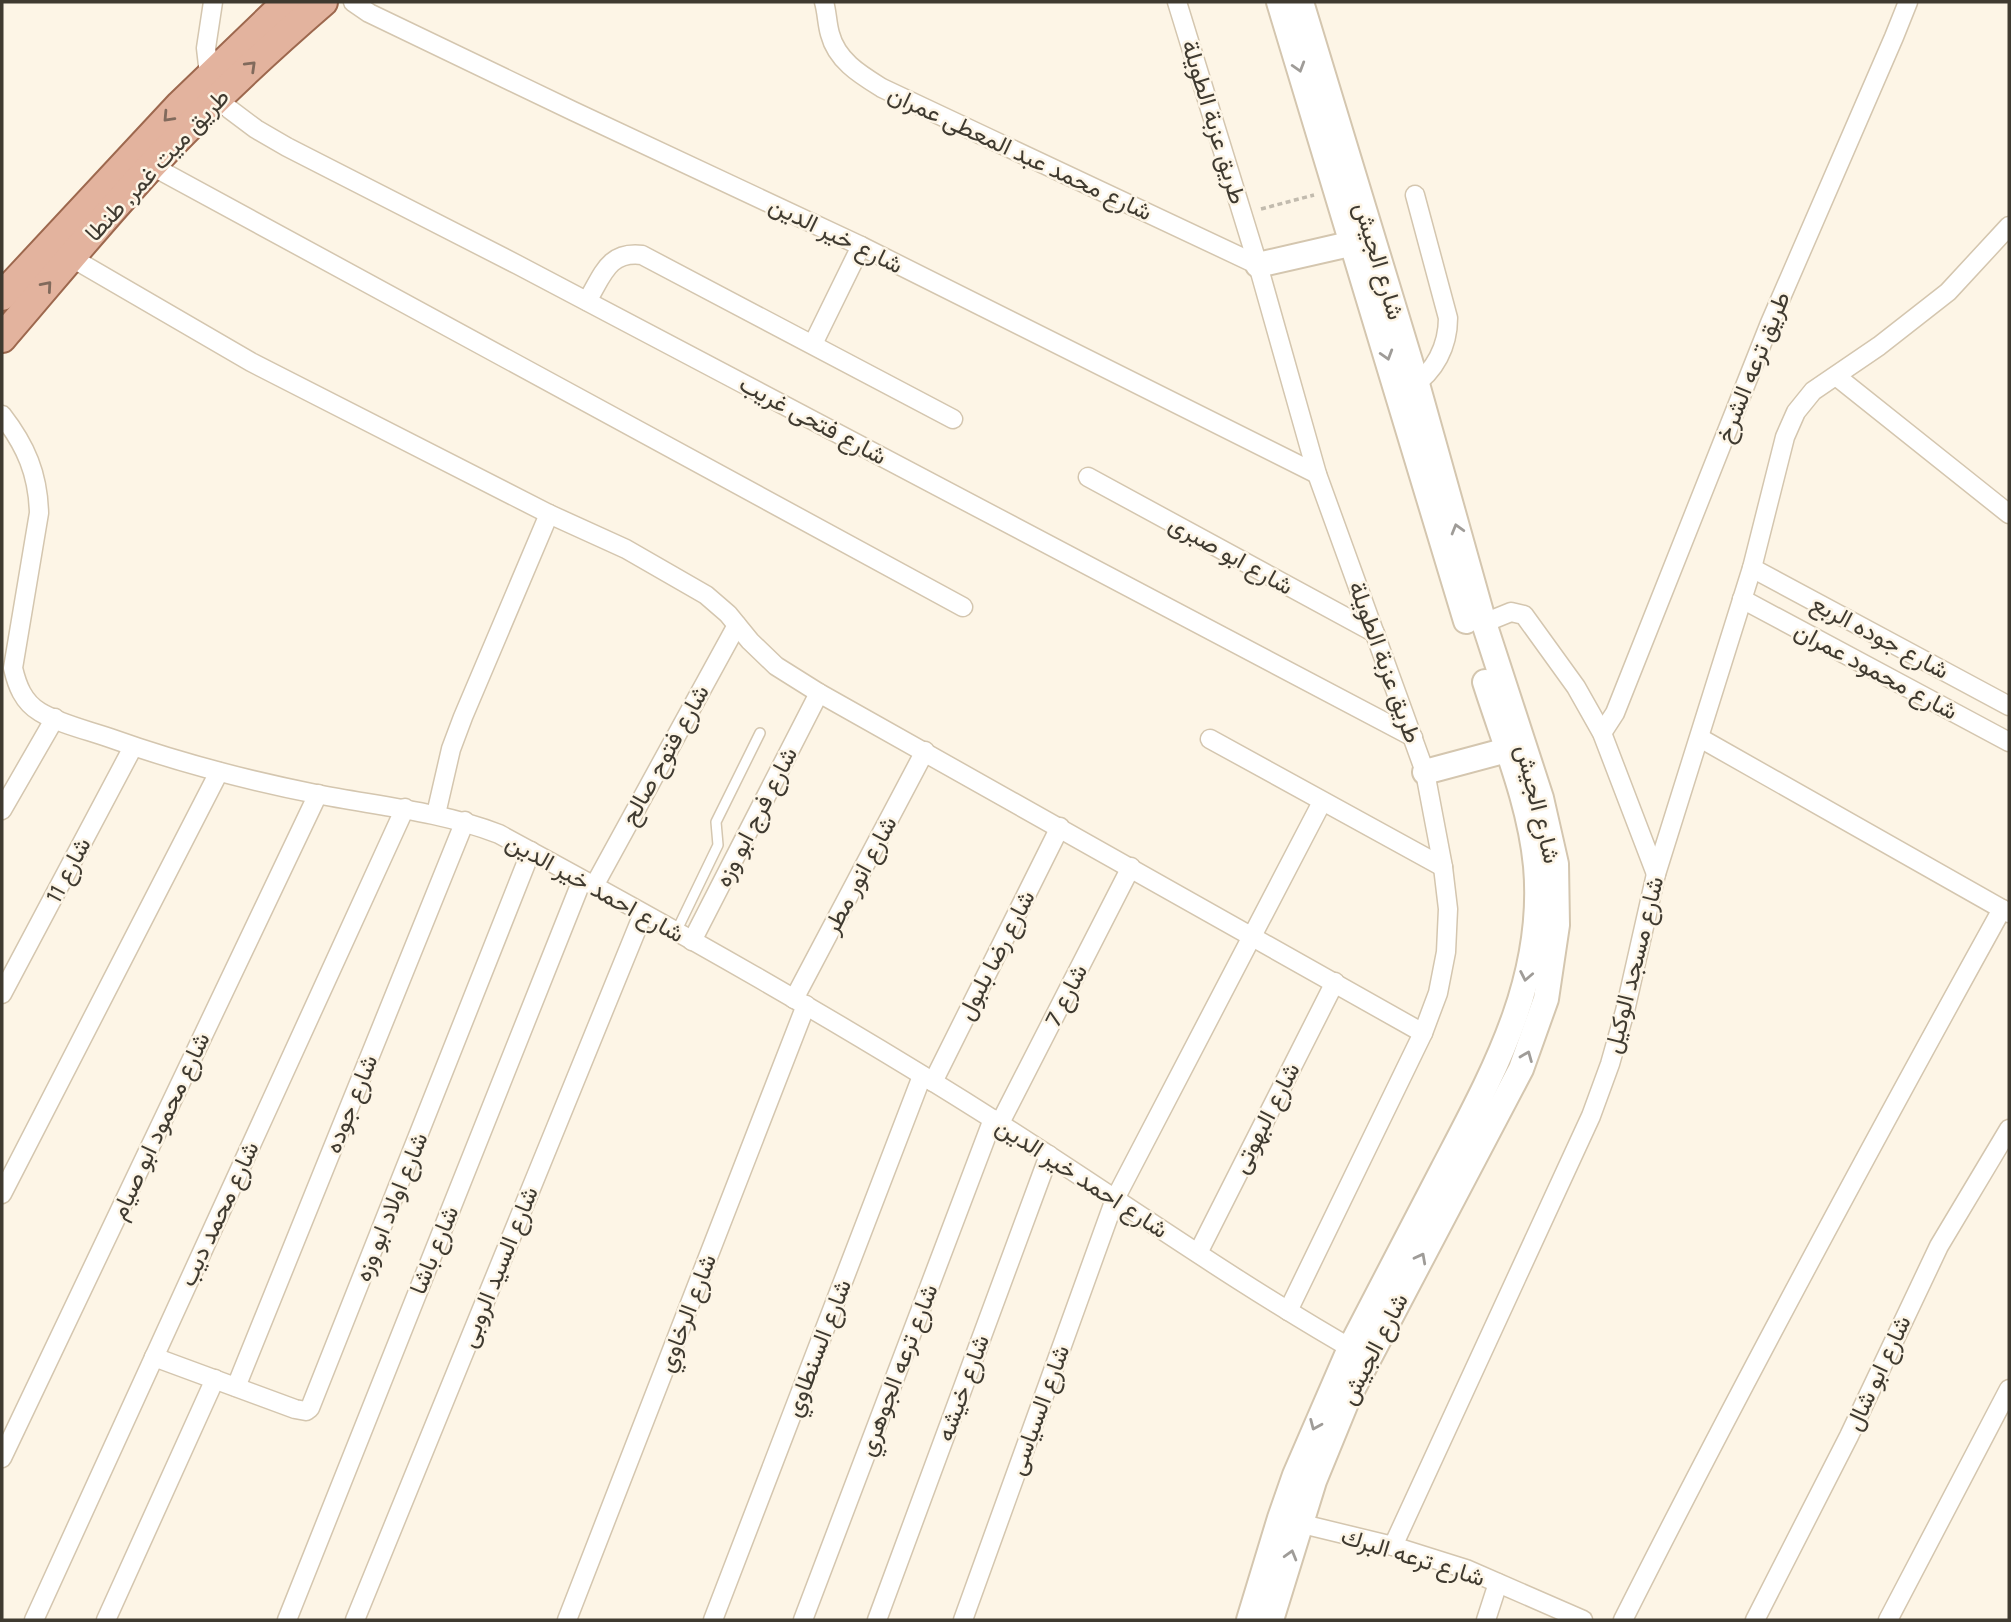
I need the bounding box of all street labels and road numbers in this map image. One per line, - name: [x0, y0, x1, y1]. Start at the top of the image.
- street label: طريق عزبة الطويلة: [1175, 37, 1252, 208]
- street label: شارع محمد عبد المعطى عمران: [883, 79, 1156, 228]
- street label: طريق ميت غمر, طنطا: [79, 83, 236, 248]
- street label: شارع خير الدين: [764, 191, 907, 281]
- street label: شارع الجيش: [1346, 199, 1410, 324]
- street label: طريق ترعه الشرخ: [1710, 288, 1798, 447]
- street label: شارع فتحى غريب: [734, 369, 891, 472]
- street label: شارع ابو صبرى: [1163, 509, 1298, 602]
- street label: طريق عزبة الطويلة: [1342, 577, 1427, 747]
- street label: شارع جوده الربع: [1805, 589, 1954, 688]
- street label: شارع محمود عمران: [1789, 616, 1962, 727]
- street label: شارع فتوح صالح: [615, 680, 718, 831]
- street label: شارع فرج ابو وزه: [709, 742, 805, 893]
- street label: شارع الجيش: [1508, 742, 1566, 867]
- street label: شارع انور مطر: [817, 811, 904, 940]
- street label: شارع احمد خير الدين: [500, 827, 689, 950]
- street label: شارع 11: [39, 833, 99, 908]
- street label: شارع مسجد الوكيل: [1598, 874, 1671, 1057]
- street label: شارع رضا بلبول: [951, 886, 1042, 1025]
- street label: شارع 7: [1039, 960, 1095, 1031]
- street label: شارع محمود ابو صيام: [104, 1028, 217, 1225]
- street label: شارع جوده: [319, 1051, 385, 1158]
- street label: شارع البهوتى: [1226, 1058, 1308, 1179]
- street label: شارع احمد خير الدين: [990, 1112, 1173, 1246]
- street label: شارع اولاد ابو وزه: [348, 1128, 435, 1286]
- street label: شارع محمد ديب: [173, 1137, 267, 1292]
- street label: شارع السيد الروبى: [454, 1183, 546, 1352]
- street label: شارع باشا: [404, 1202, 466, 1299]
- street label: شارع الرخاوي: [652, 1250, 727, 1378]
- street label: شارع السنطاوي: [779, 1275, 862, 1422]
- street label: شارع ترعه الجوهري: [852, 1280, 948, 1462]
- street label: شارع الجيش: [1334, 1289, 1416, 1410]
- street label: شارع ابو شال: [1839, 1311, 1919, 1436]
- street label: شارع خيشه: [931, 1331, 997, 1446]
- street label: شارع السياسى: [1003, 1341, 1077, 1479]
- street label: شارع ترعه البرك: [1337, 1522, 1488, 1594]

